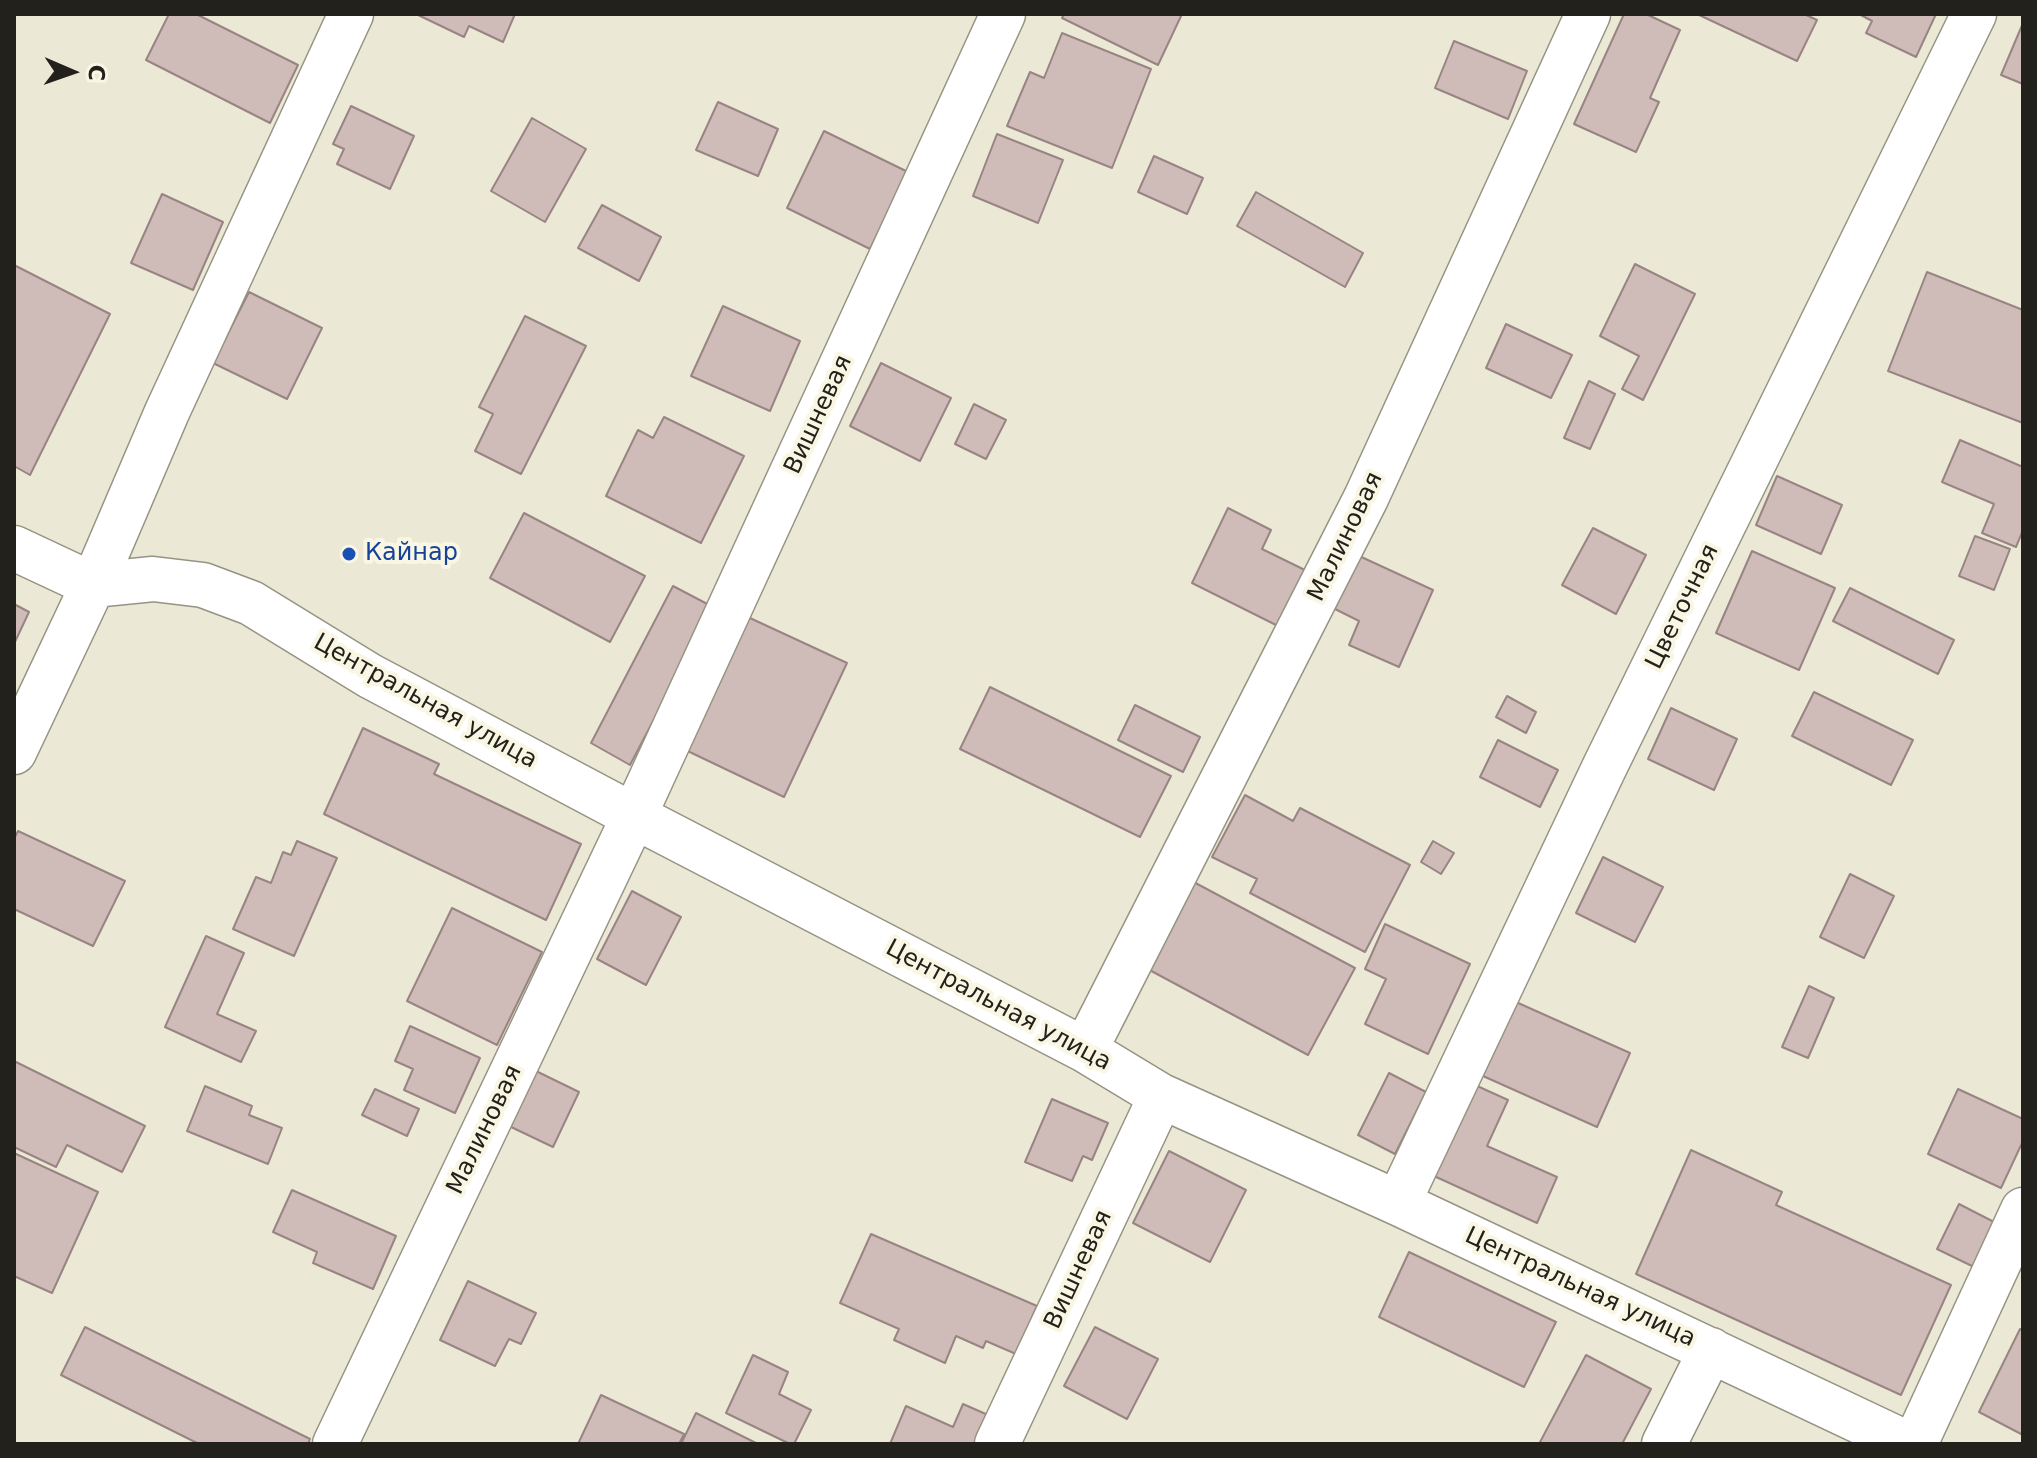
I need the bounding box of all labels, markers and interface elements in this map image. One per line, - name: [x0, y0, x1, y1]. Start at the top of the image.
- north arrow: [32, 32, 112, 112]
- text: С: [84, 64, 109, 81]
- street label: Вишневая: [779, 351, 859, 479]
- street label: Малиновая: [1302, 468, 1390, 606]
- place label: Кайнар: [365, 540, 458, 568]
- street label: Цветочная: [1640, 540, 1726, 674]
- marker: Кайнар: [340, 545, 358, 563]
- street label: Центральная улица: [308, 629, 542, 775]
- street label: Центральная улица: [880, 934, 1116, 1078]
- street label: Малиновая: [441, 1061, 529, 1199]
- street label: Вишневая: [1039, 1206, 1119, 1334]
- street label: Центральная улица: [1460, 1222, 1700, 1354]

